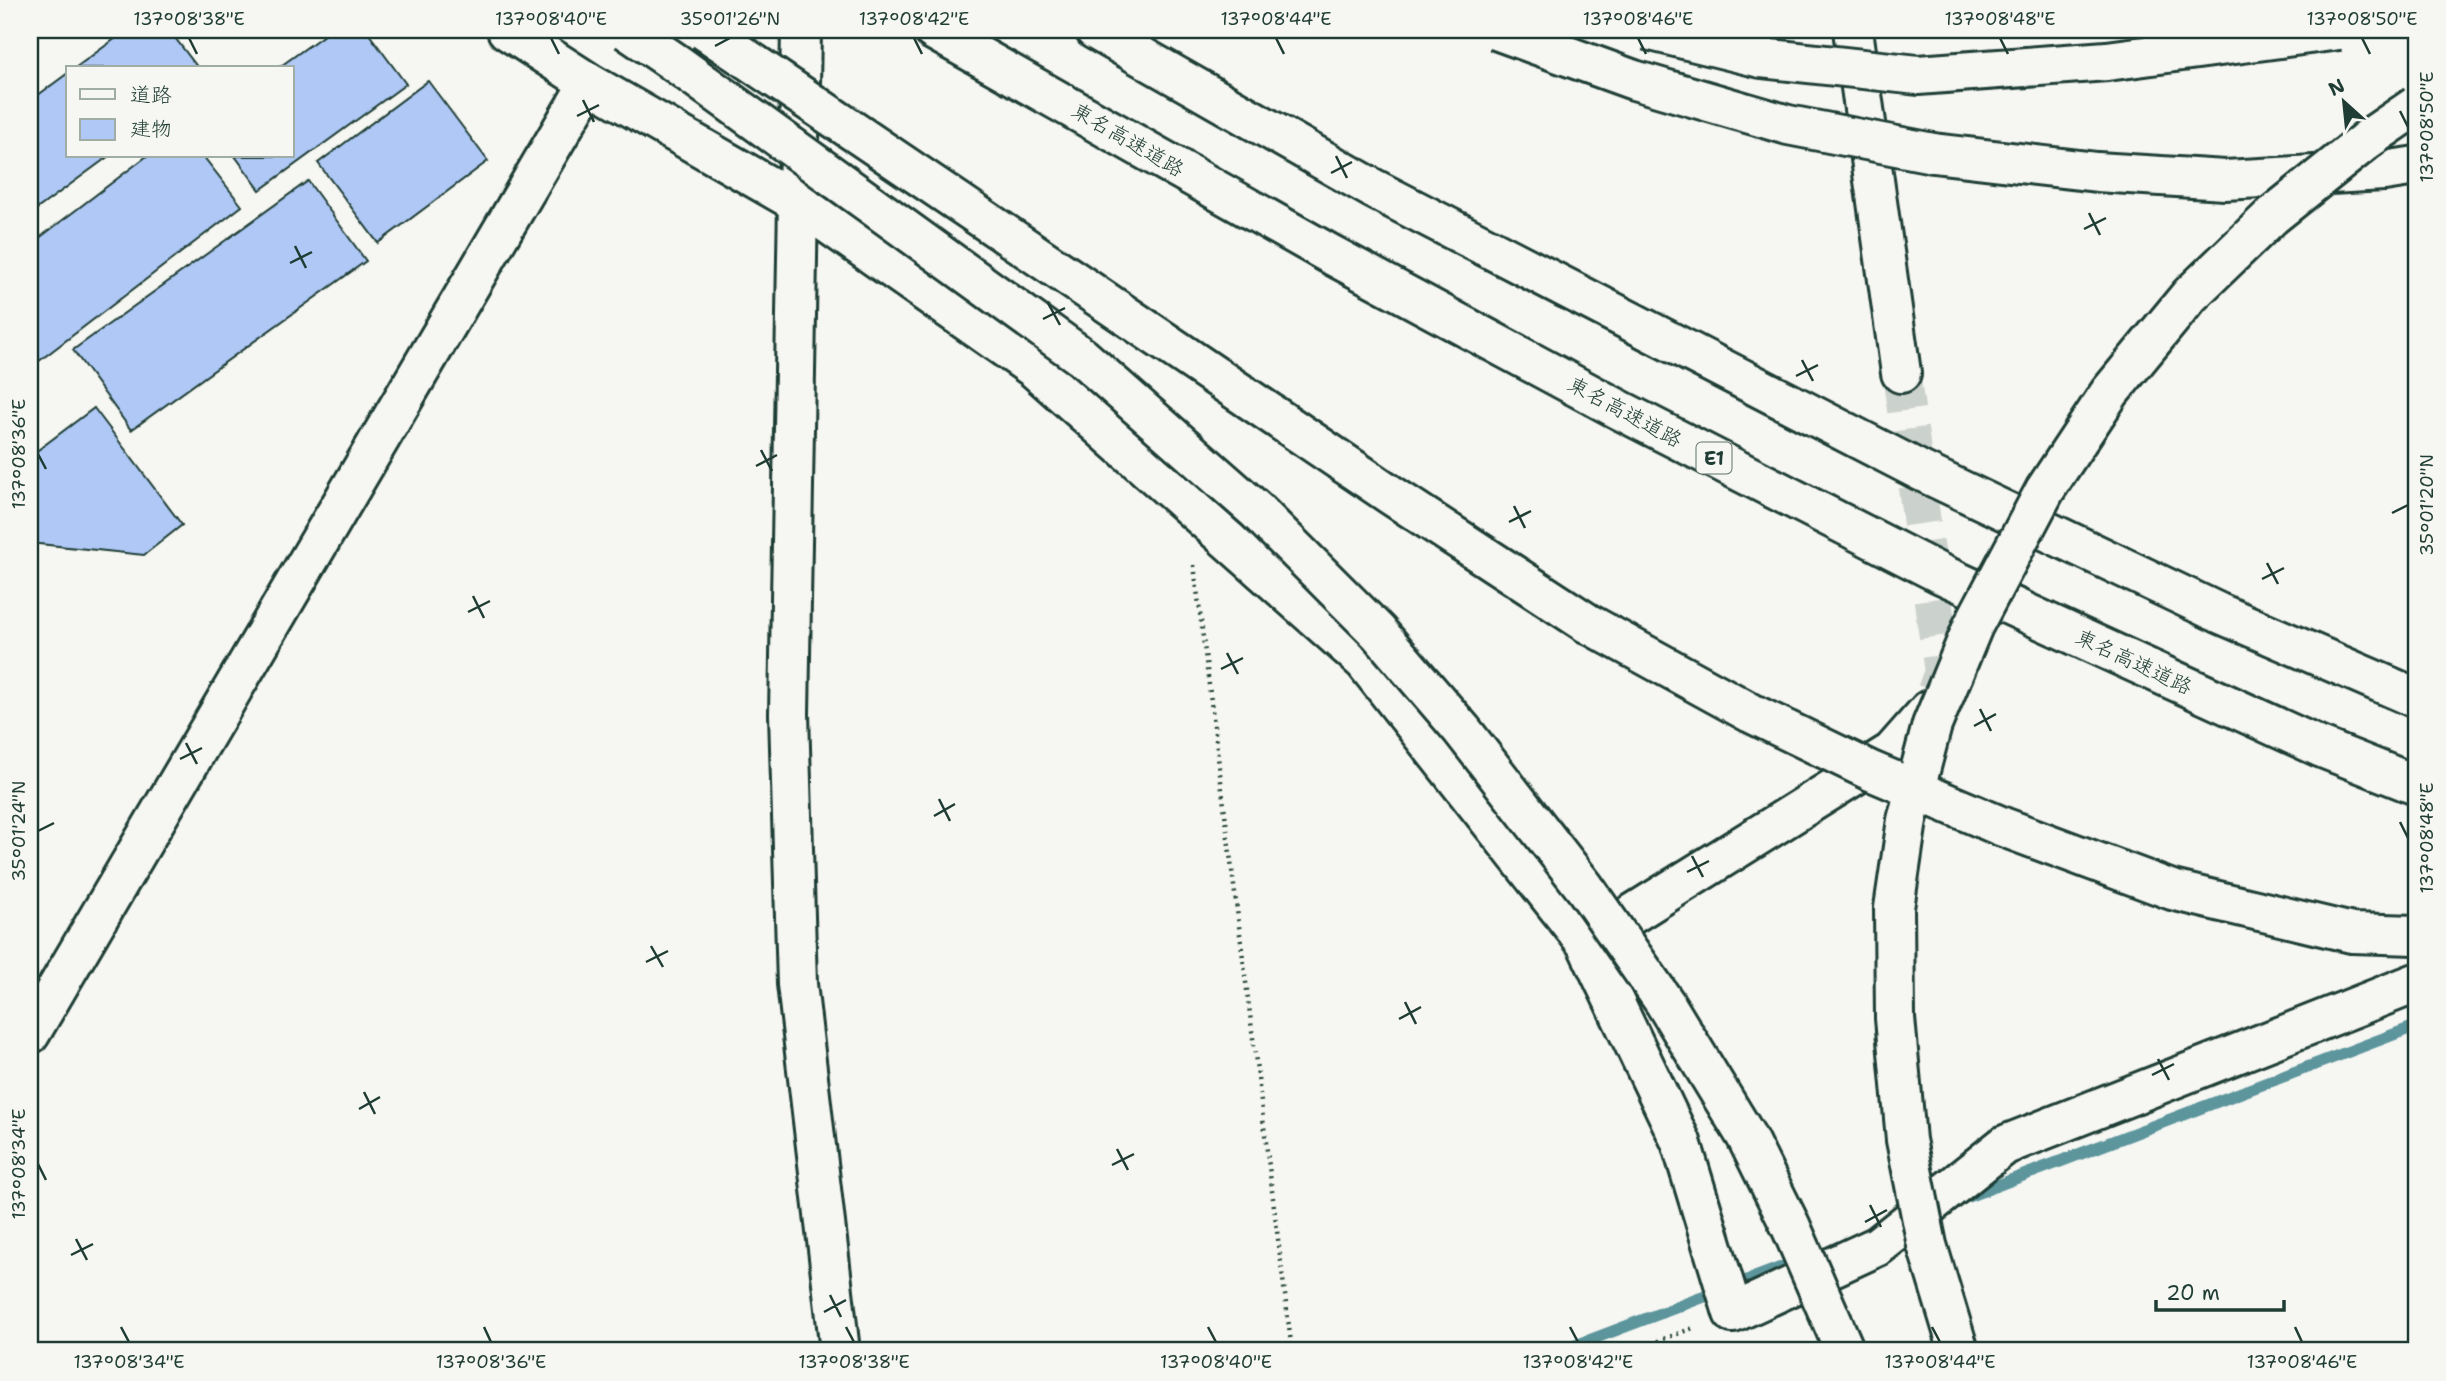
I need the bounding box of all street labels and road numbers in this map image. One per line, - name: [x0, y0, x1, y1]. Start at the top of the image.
- street label: 東名高速道路: [1066, 96, 1190, 184]
- street label: 東名高速道路: [1563, 370, 1687, 454]
- road number: E1: [1696, 442, 1732, 474]
- street label: 東名高速道路: [2071, 623, 2197, 701]

